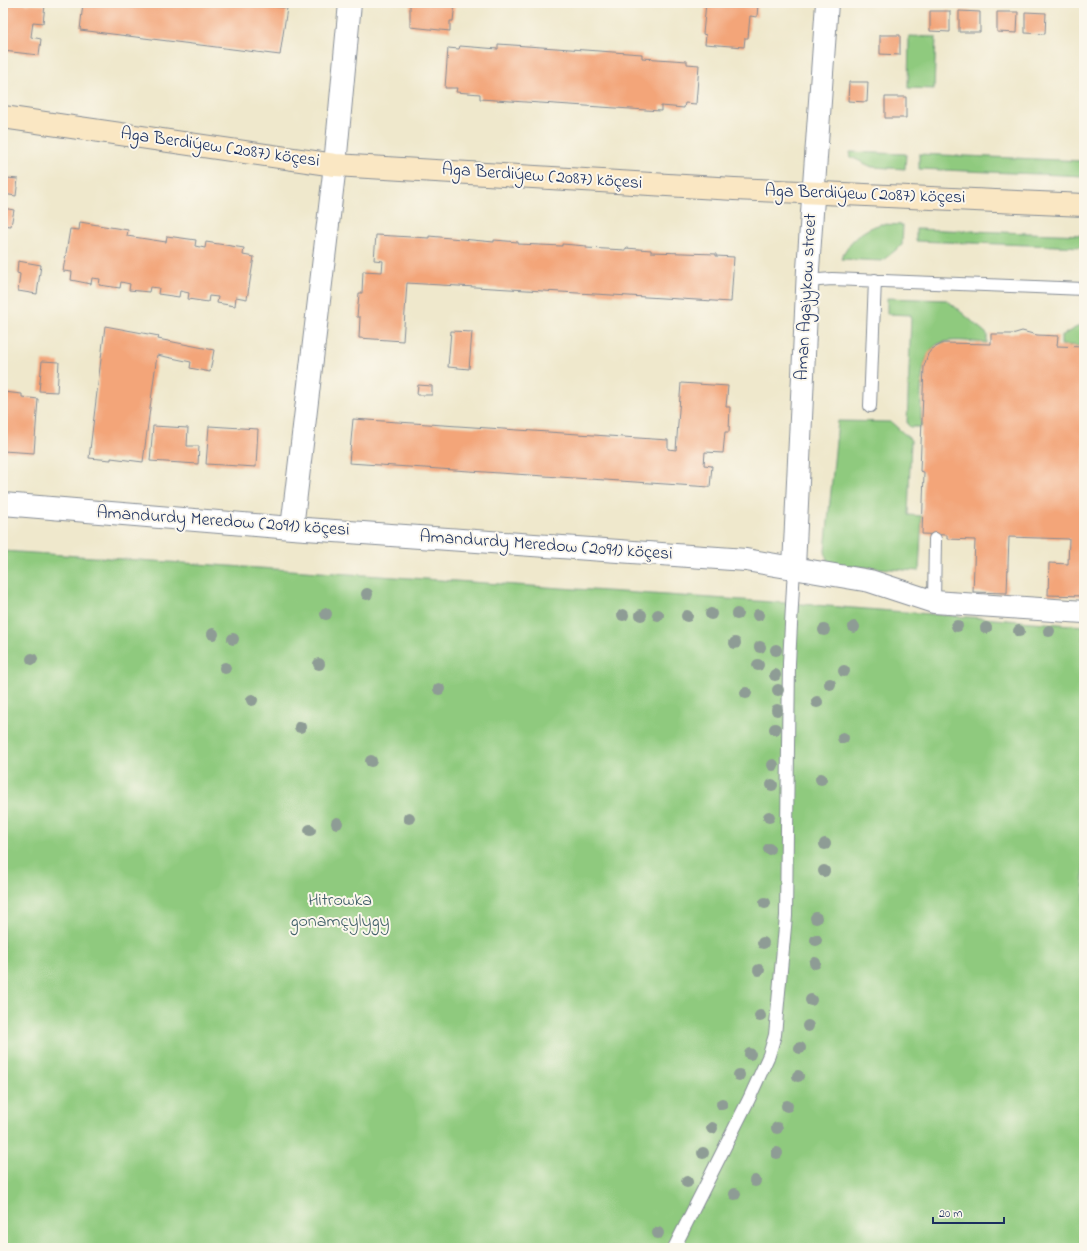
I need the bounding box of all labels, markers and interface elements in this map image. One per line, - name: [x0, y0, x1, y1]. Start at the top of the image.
- street label: Aga Berdiýew (2087) köçesi: [119, 121, 321, 176]
- street label: Aga Berdiýew (2087) köçesi: [441, 157, 643, 198]
- street label: Aga Berdiýew (2087) köçesi: [764, 179, 966, 212]
- street label: Aman Agajykow street: [790, 213, 825, 381]
- street label: Amandurdy Meredow (2091) köçesi: [96, 500, 350, 544]
- street label: Amandurdy Meredow (2091) köçesi: [419, 524, 673, 568]
- park label: Hitrowka gonamçylygy: [289, 888, 390, 936]
- scale bar: [933, 1199, 1004, 1225]
- text: 20 m: [939, 1205, 962, 1223]

